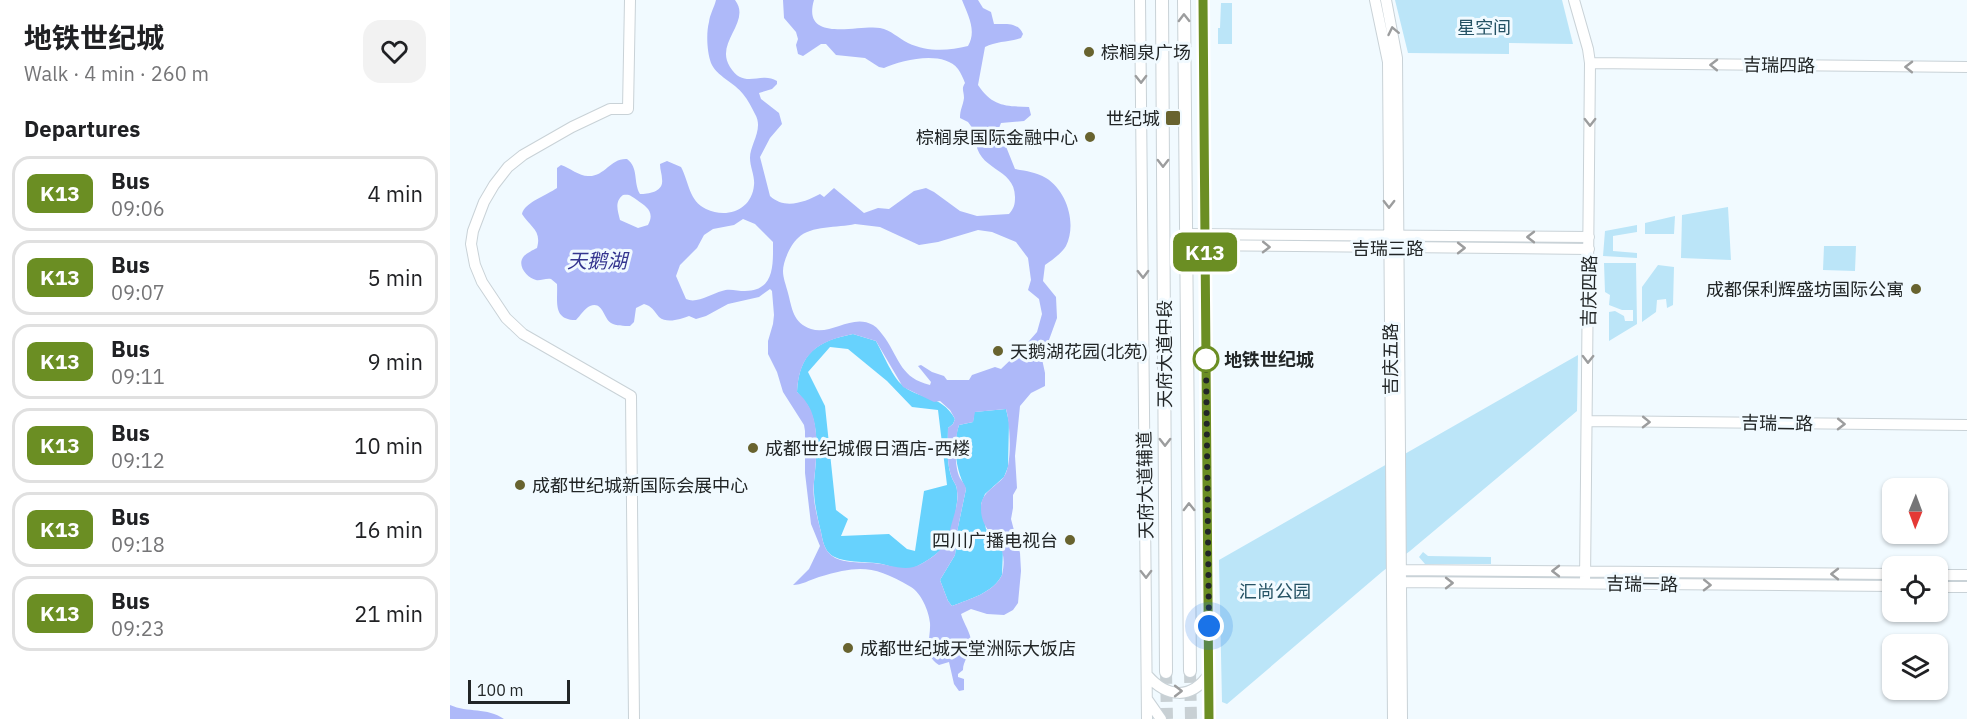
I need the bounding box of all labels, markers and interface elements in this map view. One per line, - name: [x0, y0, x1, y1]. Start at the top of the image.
- one-way arrow: [1178, 14, 1190, 23]
- park label: 星空间: [1457, 16, 1511, 39]
- text: 地铁世纪城: [24, 19, 164, 56]
- button: heart: [363, 20, 426, 83]
- one-way arrow: [1387, 26, 1400, 36]
- place label: 棕榈泉广场: [1101, 41, 1191, 64]
- marker: 棕榈泉广场: [1082, 45, 1096, 59]
- street label: 吉瑞四路: [1743, 53, 1815, 77]
- one-way arrow: [1709, 59, 1718, 71]
- text: Walk · 4 min · 260 m: [24, 60, 209, 87]
- one-way arrow: [1904, 61, 1913, 73]
- one-way arrow: [1135, 75, 1147, 84]
- place label: 世纪城: [1106, 107, 1160, 130]
- marker: 世纪城: [1164, 109, 1182, 127]
- text: Departures: [24, 114, 140, 143]
- one-way arrow: [1584, 117, 1596, 126]
- place label: 棕榈泉国际金融中心: [916, 126, 1078, 149]
- marker: 棕榈泉国际金融中心: [1083, 130, 1097, 144]
- one-way arrow: [1157, 159, 1169, 168]
- text: Bus: [111, 166, 150, 195]
- text: K13: [40, 179, 80, 207]
- text: 4 min: [367, 179, 423, 208]
- text: 09:06: [111, 195, 165, 222]
- one-way arrow: [1382, 200, 1395, 209]
- one-way arrow: [1526, 231, 1535, 243]
- line badge: K13: [1170, 232, 1239, 272]
- street label: 吉瑞三路: [1352, 237, 1424, 260]
- text: K13: [1185, 238, 1225, 266]
- one-way arrow: [1261, 241, 1270, 253]
- one-way arrow: [1456, 242, 1465, 254]
- water label: 天鹅湖: [567, 247, 630, 274]
- text: Bus: [111, 250, 150, 279]
- street label: 吉庆四路: [1577, 255, 1601, 327]
- text: K13: [40, 263, 80, 291]
- text: 5 min: [367, 263, 423, 292]
- one-way arrow: [1137, 270, 1149, 279]
- place label: 成都保利辉盛坊国际公寓: [1706, 278, 1904, 301]
- text: 09:07: [111, 279, 165, 306]
- marker: 成都保利辉盛坊国际公寓: [1909, 282, 1923, 296]
- street label: 天府大道中段: [1153, 300, 1176, 408]
- street label: 吉庆五路: [1379, 323, 1402, 395]
- text: Bus: [111, 334, 150, 363]
- place label: 天鹅湖花园(北苑): [1010, 340, 1148, 363]
- marker: 天鹅湖花园(北苑): [991, 344, 1005, 358]
- marker: 地铁世纪城: [1193, 346, 1219, 372]
- text: K13: [40, 347, 80, 375]
- text: 9 min: [367, 347, 423, 376]
- place label: 地铁世纪城: [1224, 348, 1314, 371]
- one-way arrow: [1582, 354, 1594, 363]
- text: 09:11: [111, 363, 165, 390]
- street label: 吉瑞二路: [1741, 411, 1813, 435]
- one-way arrow: [1641, 415, 1650, 428]
- text: Bus: [111, 418, 150, 447]
- one-way arrow: [1836, 418, 1845, 430]
- text: K13: [40, 431, 80, 459]
- text: 10 min: [354, 431, 423, 460]
- street label: 天府大道辅道: [1133, 431, 1157, 539]
- place label: 成都世纪城假日酒店-西楼: [765, 437, 970, 460]
- one-way arrow: [1159, 438, 1171, 447]
- marker: 成都世纪城假日酒店-西楼: [746, 441, 760, 455]
- text: 09:12: [111, 447, 165, 474]
- place label: 成都世纪城新国际会展中心: [532, 474, 748, 497]
- marker: 成都世纪城新国际会展中心: [513, 478, 527, 492]
- north arrow: [1882, 478, 1948, 544]
- map controls: [1882, 478, 1948, 700]
- text: Bus: [111, 502, 150, 531]
- one-way arrow: [1182, 503, 1195, 512]
- text: K13: [40, 515, 80, 543]
- text: 16 min: [354, 515, 423, 544]
- place label: 四川广播电视台: [932, 529, 1058, 552]
- text: 09:18: [111, 531, 165, 558]
- marker: 四川广播电视台: [1063, 533, 1077, 547]
- button: locate: [1882, 556, 1948, 622]
- one-way arrow: [1551, 565, 1560, 577]
- one-way arrow: [1830, 568, 1839, 580]
- one-way arrow: [1140, 570, 1152, 579]
- street label: 吉瑞一路: [1606, 572, 1678, 596]
- one-way arrow: [1445, 577, 1454, 589]
- one-way arrow: [1703, 578, 1712, 591]
- park label: 汇尚公园: [1239, 580, 1311, 603]
- text: Bus: [111, 586, 150, 615]
- text: K13: [40, 599, 80, 627]
- text: 21 min: [354, 599, 423, 628]
- your location: [1194, 611, 1224, 641]
- text: 09:23: [111, 615, 165, 642]
- button: layers: [1882, 634, 1948, 700]
- place label: 成都世纪城天堂洲际大饭店: [860, 637, 1076, 660]
- marker: 成都世纪城天堂洲际大饭店: [841, 641, 855, 655]
- scale bar: [468, 677, 570, 704]
- text: 100 m: [477, 680, 524, 700]
- one-way arrow: [1174, 685, 1183, 697]

